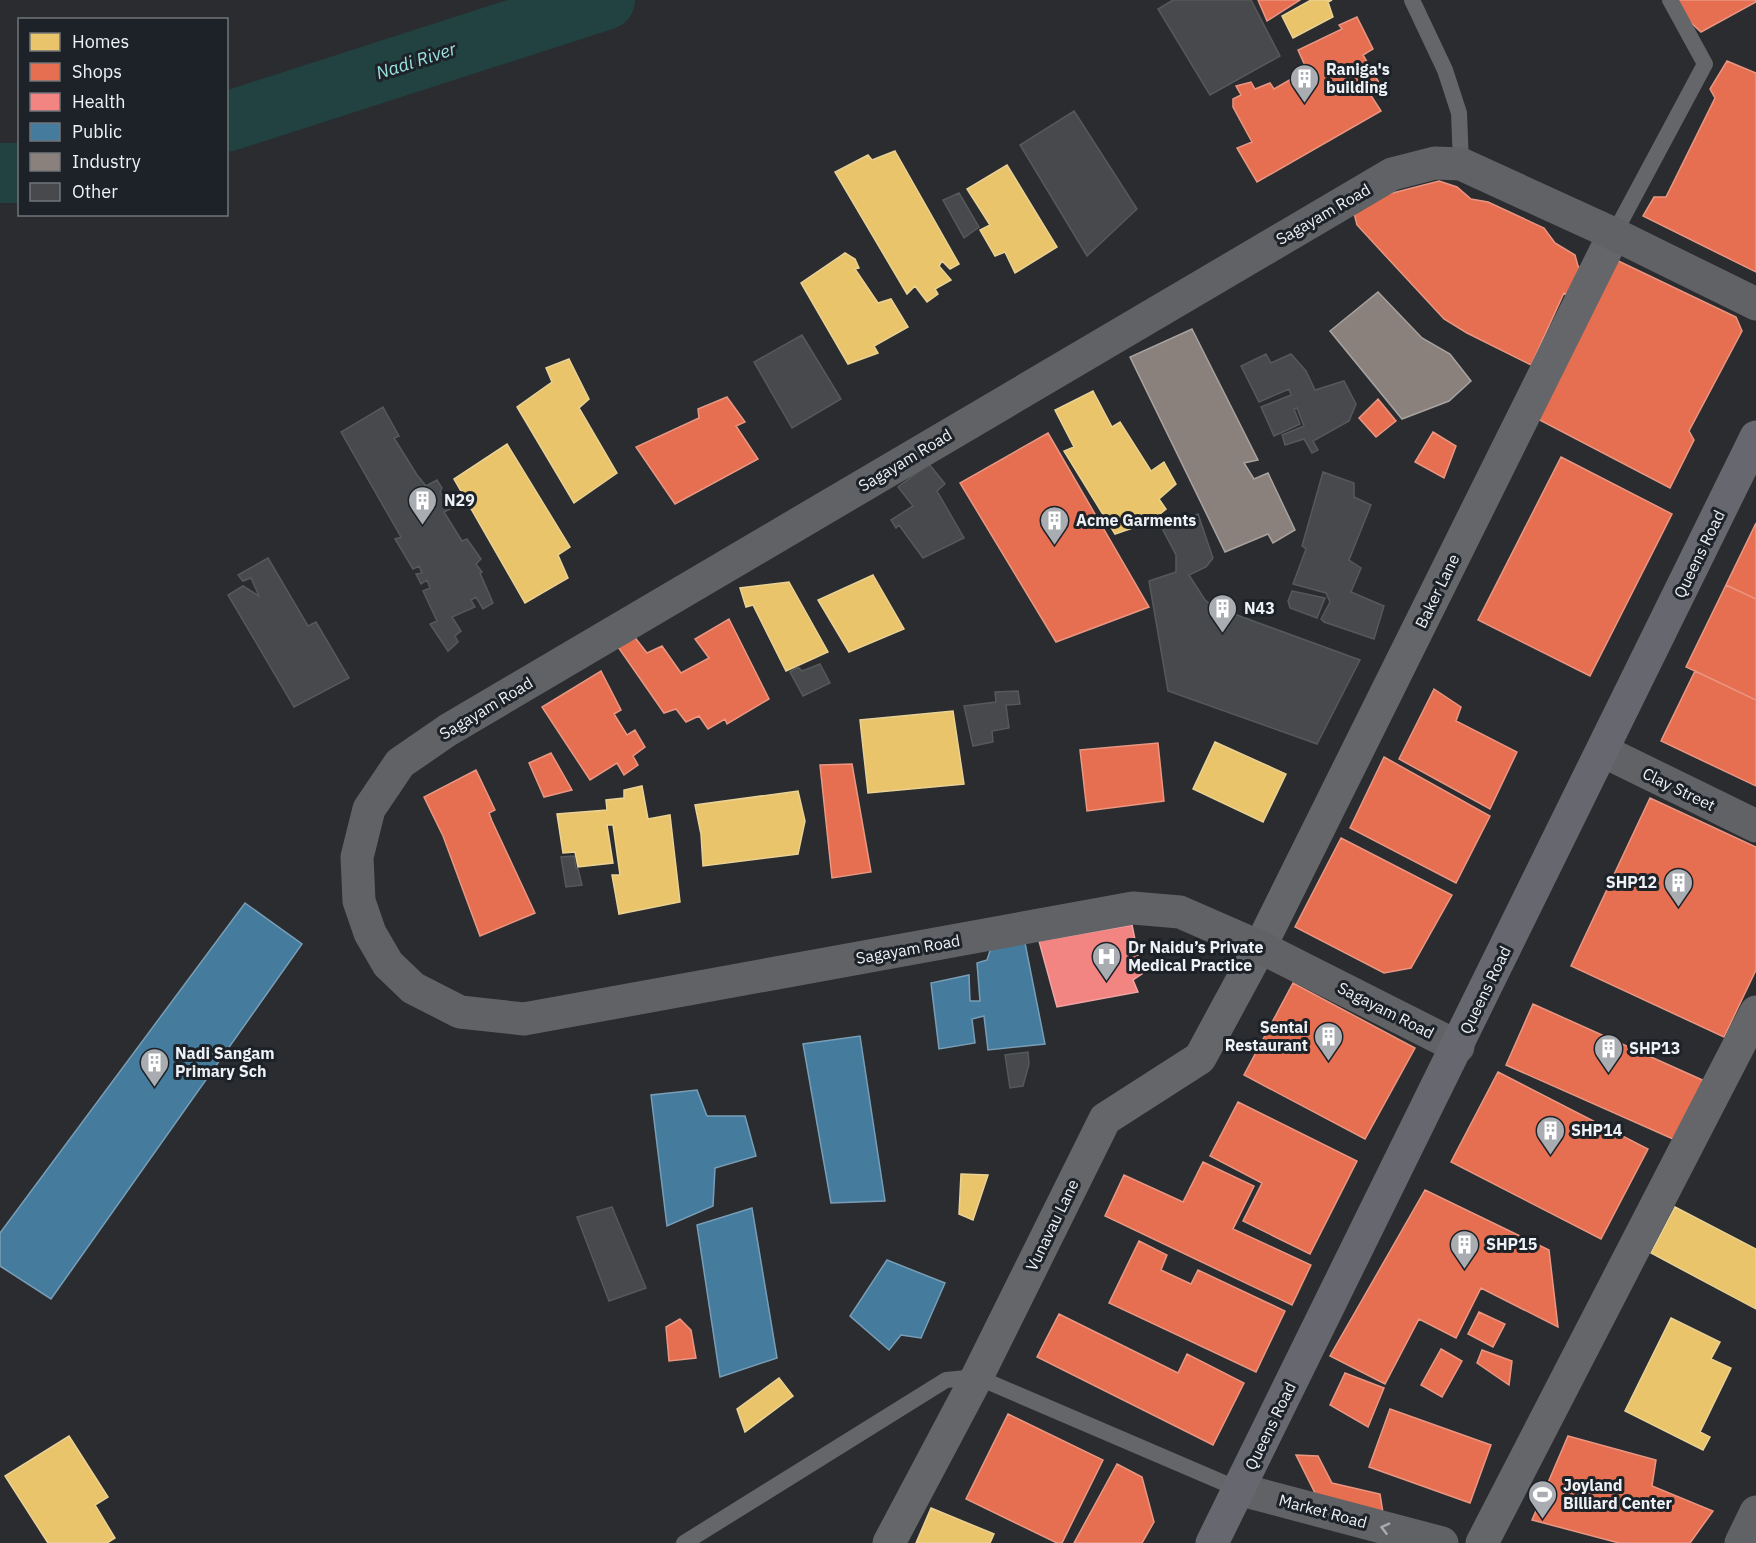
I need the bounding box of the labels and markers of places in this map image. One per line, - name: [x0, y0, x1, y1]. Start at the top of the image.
- place label: Raniga's building: [1326, 59, 1390, 97]
- building icon: Raniga's building: [1289, 62, 1321, 104]
- building icon: N29: [407, 484, 439, 526]
- place label: N29: [444, 490, 475, 510]
- building icon: Acme Garments: [1039, 504, 1071, 546]
- place label: Acme Garments: [1076, 510, 1196, 530]
- building icon: N43: [1207, 592, 1239, 634]
- place label: N43: [1244, 598, 1275, 618]
- building icon: SHP12: [1662, 866, 1694, 908]
- place label: SHP12: [1606, 872, 1657, 892]
- place label: Dr Naidu’s Private Medical Practice: [1128, 937, 1263, 975]
- hospital icon: Dr Naidu’s Private Medical Practice: [1091, 940, 1123, 982]
- place label: Sentai Restaurant: [1225, 1017, 1308, 1055]
- building icon: Sentai Restaurant: [1313, 1020, 1345, 1062]
- building icon: SHP13: [1592, 1032, 1624, 1074]
- place label: SHP13: [1629, 1038, 1680, 1058]
- place label: Nadi Sangam Primary Sch: [175, 1043, 275, 1081]
- building icon: Nadi Sangam Primary Sch: [138, 1046, 170, 1088]
- building icon: SHP14: [1534, 1114, 1566, 1156]
- place label: SHP14: [1571, 1120, 1623, 1140]
- building icon: SHP15: [1449, 1228, 1481, 1270]
- place label: SHP15: [1486, 1234, 1538, 1254]
- place label: Joyland Billiard Center: [1563, 1475, 1672, 1513]
- sports icon: Joyland Billiard Center: [1526, 1478, 1558, 1520]

